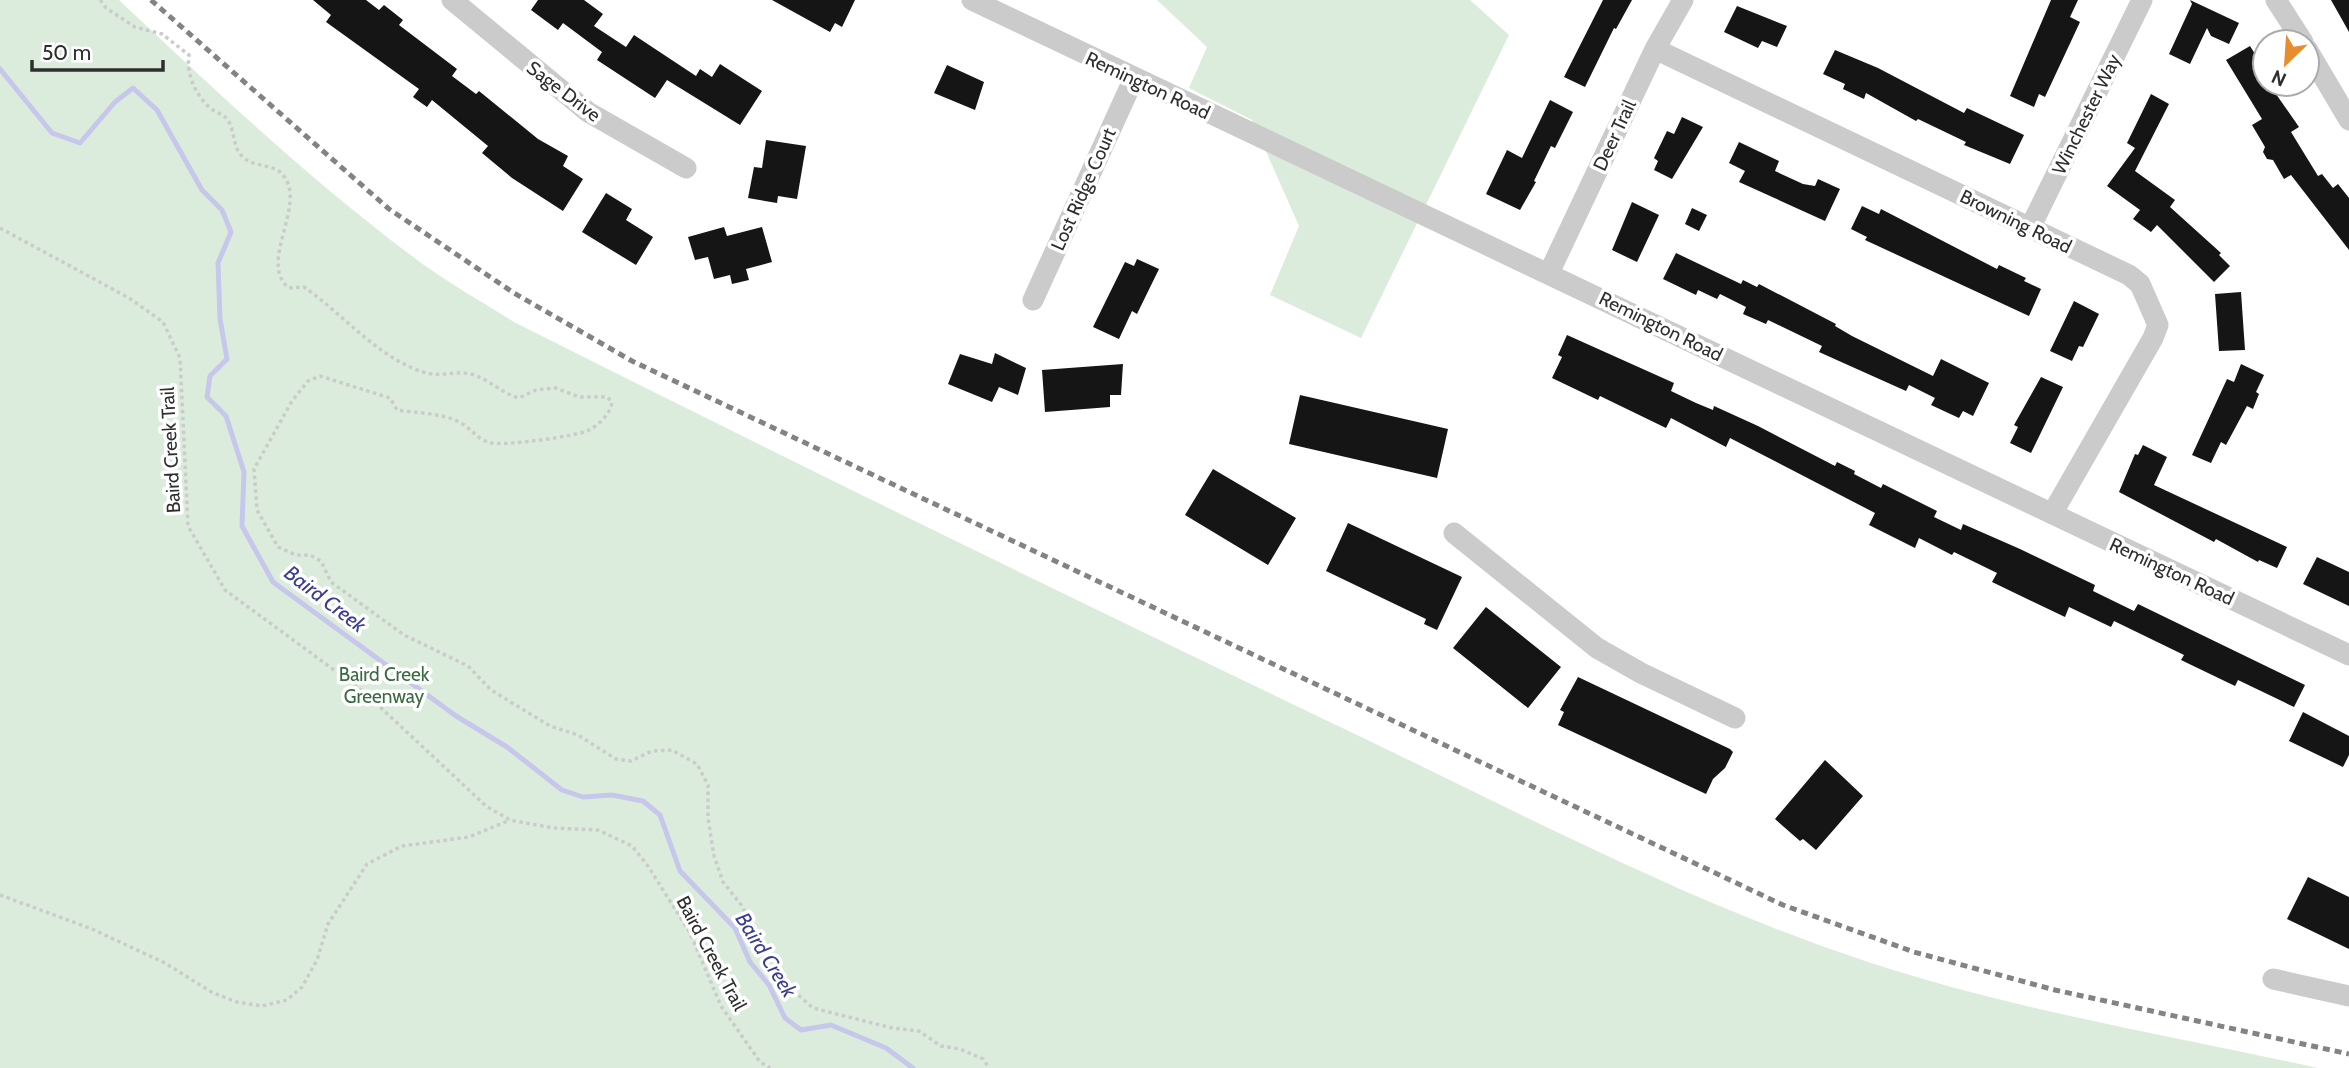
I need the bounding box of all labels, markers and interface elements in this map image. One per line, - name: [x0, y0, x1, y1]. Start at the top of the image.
- scale bar: [32, 28, 163, 72]
- north arrow: [2251, 28, 2321, 98]
- text: 50 m: [42, 40, 91, 65]
- street label: Remington Road: [1082, 47, 1214, 124]
- street label: Winchester Way: [2047, 50, 2126, 178]
- street label: Sage Drive: [522, 56, 605, 127]
- text: N: [2268, 65, 2290, 91]
- street label: Deer Trail: [1588, 96, 1641, 174]
- street label: Lost Ridge Court: [1046, 124, 1121, 254]
- street label: Browning Road: [1956, 185, 2075, 258]
- street label: Remington Road: [1595, 287, 1726, 366]
- street label: Baird Creek Trail: [156, 386, 185, 514]
- street label: Remington Road: [2106, 533, 2238, 610]
- water label: Baird Creek: [280, 560, 372, 638]
- park label: Baird Creek Greenway: [339, 663, 430, 708]
- street label: Baird Creek Trail: [672, 892, 752, 1015]
- water label: Baird Creek: [731, 908, 803, 1003]

